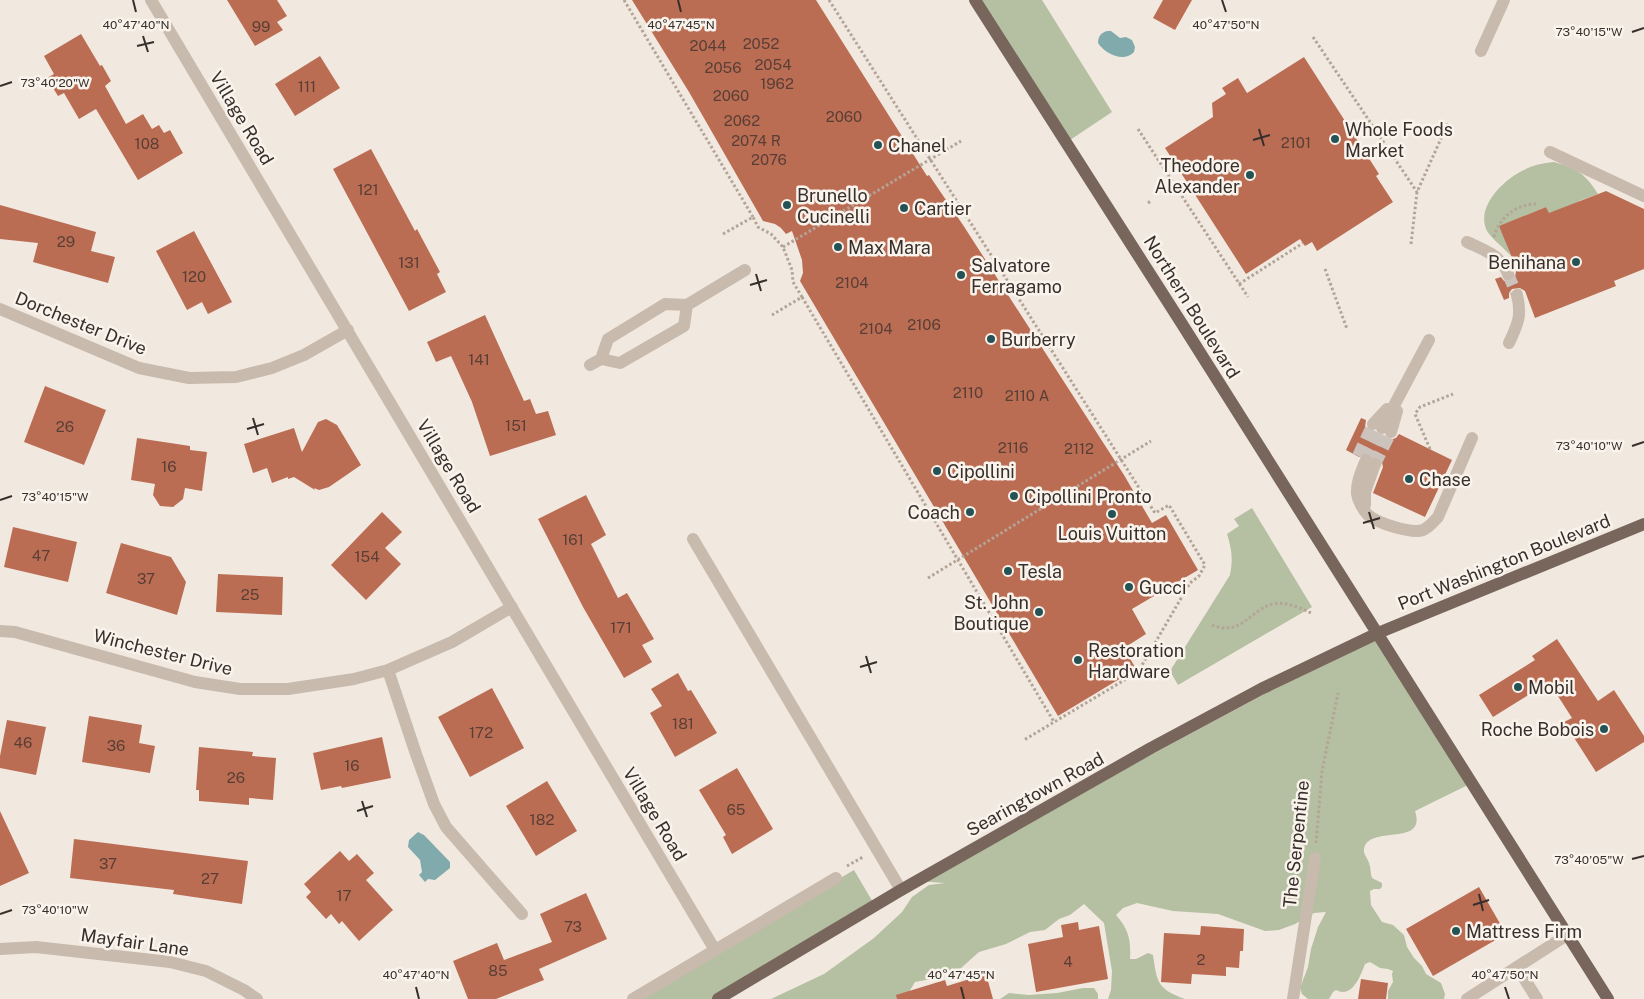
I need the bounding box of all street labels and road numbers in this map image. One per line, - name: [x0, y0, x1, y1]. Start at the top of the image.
- street label: Village Road: [206, 68, 278, 168]
- street label: Northern Boulevard: [1140, 232, 1244, 382]
- street label: Dorchester Drive: [12, 287, 150, 359]
- street label: Village Road: [413, 416, 485, 516]
- street label: Port Washington Boulevard: [1395, 510, 1613, 614]
- street label: Winchester Drive: [91, 625, 235, 679]
- street label: Searingtown Road: [963, 748, 1107, 840]
- street label: Village Road: [619, 764, 691, 864]
- street label: The Serpentine: [1279, 779, 1313, 909]
- street label: Mayfair Lane: [80, 924, 190, 960]

